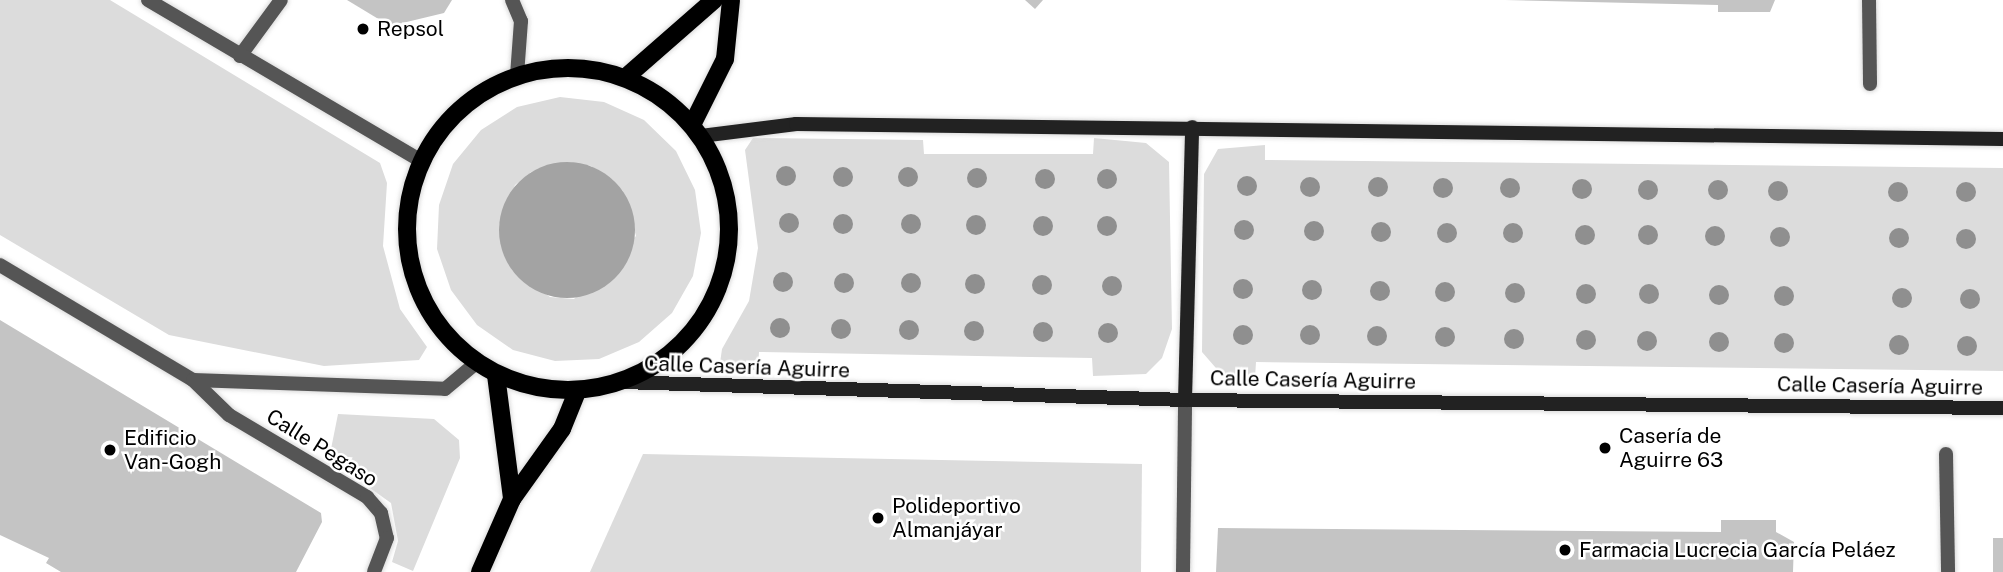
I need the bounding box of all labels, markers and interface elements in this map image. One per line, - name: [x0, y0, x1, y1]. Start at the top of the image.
- place label: Repsol: [377, 16, 444, 42]
- marker: Repsol: [355, 21, 371, 37]
- street label: Calle Casería Aguirre: [643, 351, 851, 383]
- street label: Calle Casería Aguirre: [1210, 366, 1416, 394]
- street label: Calle Casería Aguirre: [1777, 372, 1983, 400]
- street label: Calle Pegaso: [262, 404, 382, 492]
- place label: Casería de Aguirre 63: [1619, 423, 1723, 473]
- place label: Edificio Van-Gogh: [124, 425, 221, 475]
- marker: Casería de Aguirre 63: [1597, 440, 1613, 456]
- marker: Edificio Van-Gogh: [102, 442, 118, 458]
- place label: Polideportivo Almanjáyar: [892, 493, 1021, 543]
- marker: Polideportivo Almanjáyar: [870, 510, 886, 526]
- place label: Farmacia Lucrecia García Peláez: [1579, 537, 1896, 563]
- marker: Farmacia Lucrecia García Peláez: [1557, 542, 1573, 558]

